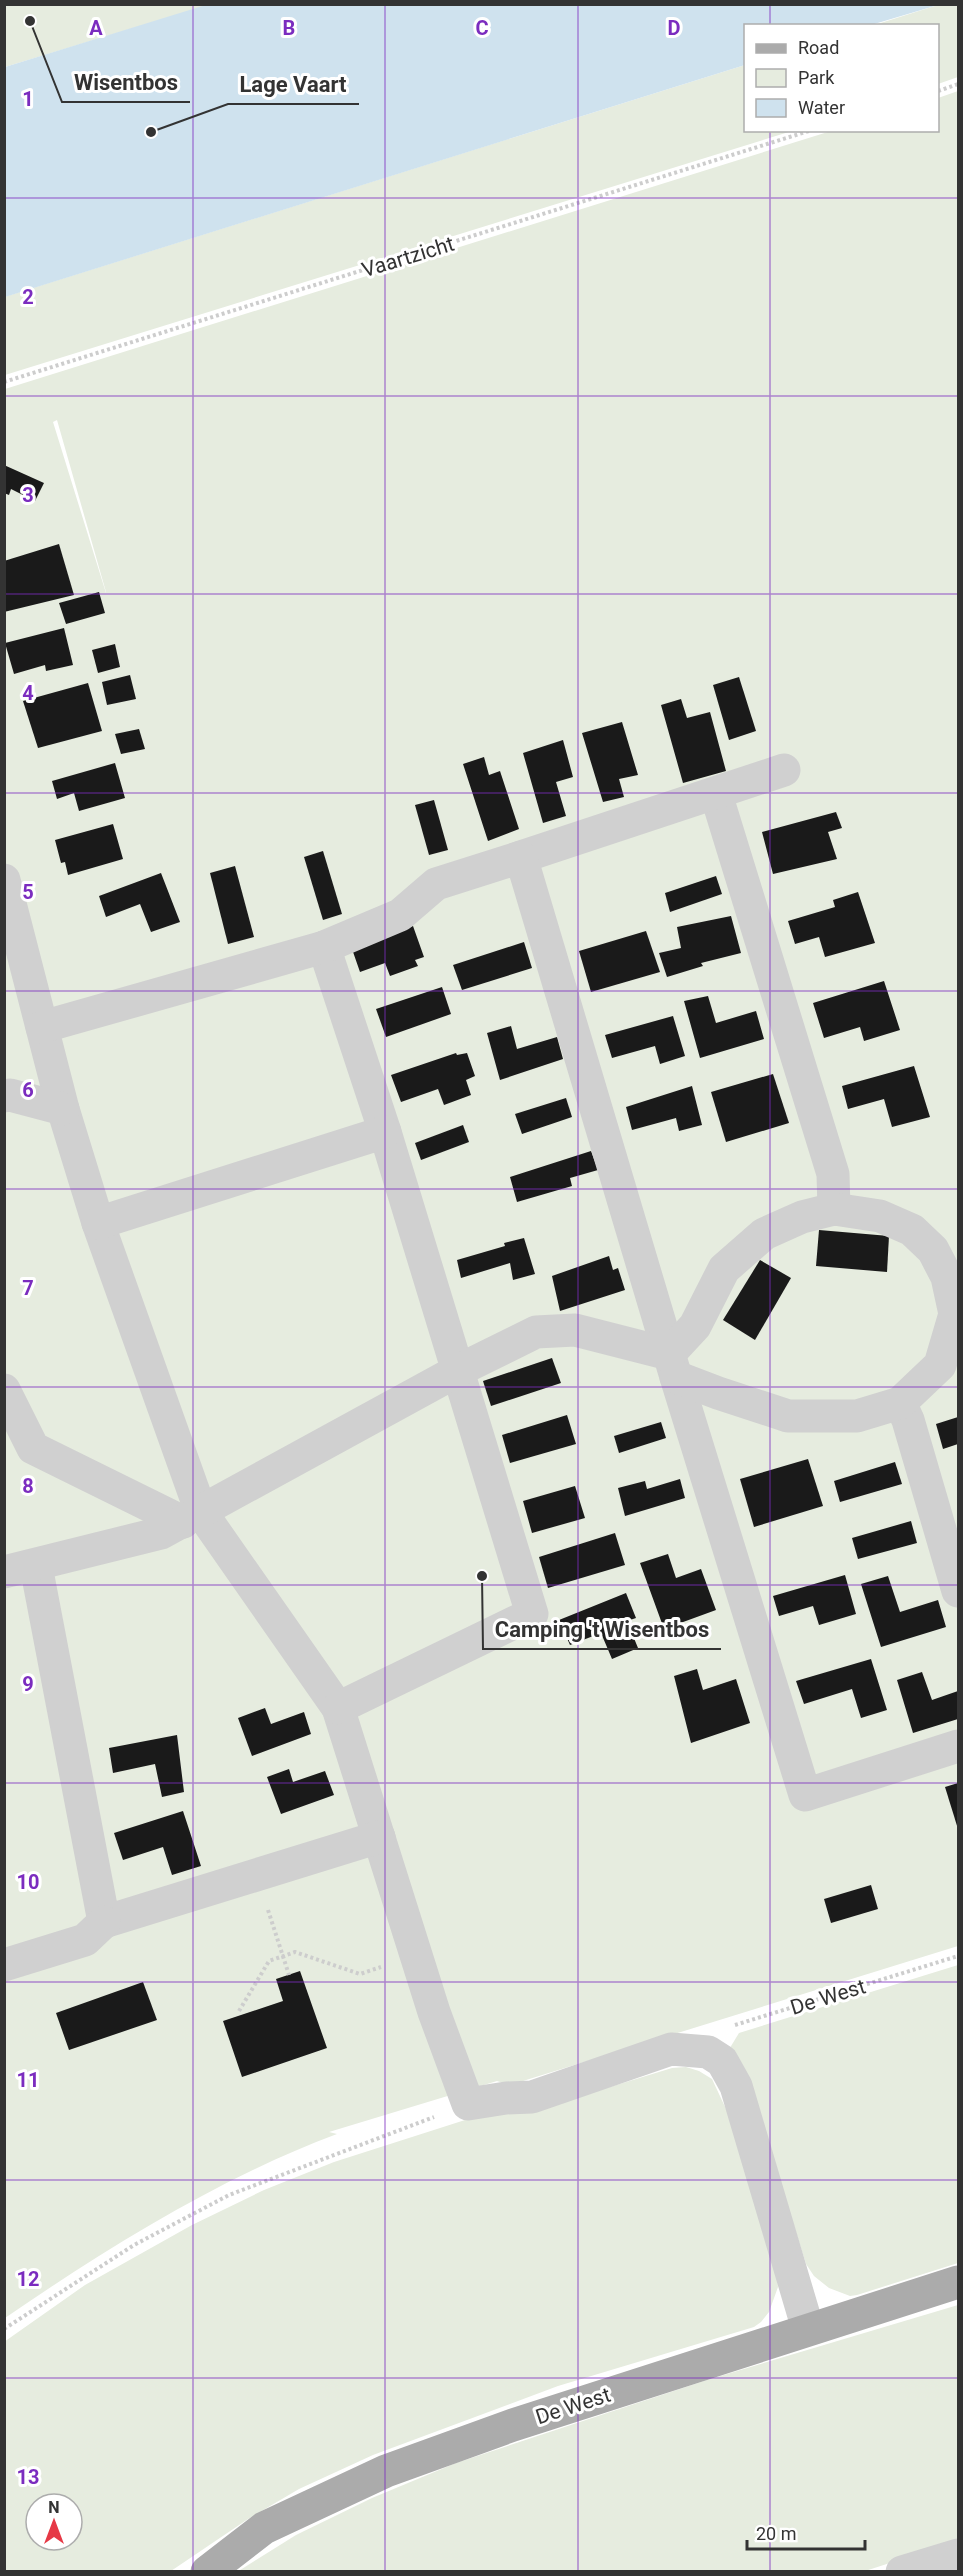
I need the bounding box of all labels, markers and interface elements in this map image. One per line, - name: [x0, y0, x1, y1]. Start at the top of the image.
- text: A: [89, 16, 103, 40]
- text: B: [283, 16, 295, 40]
- text: C: [475, 16, 489, 40]
- text: D: [668, 16, 681, 40]
- legend: [744, 24, 939, 132]
- text: Road: [798, 37, 839, 58]
- callout: Wisentbos: [62, 62, 190, 102]
- callout: Lage Vaart: [228, 64, 359, 104]
- text: Park: [798, 67, 835, 88]
- text: Wisentbos: [74, 70, 178, 95]
- text: Lage Vaart: [239, 72, 347, 97]
- text: 1: [22, 87, 34, 111]
- text: Water: [798, 97, 845, 118]
- street label: Vaartzicht: [359, 232, 457, 282]
- text: 2: [22, 285, 34, 309]
- text: 3: [22, 483, 34, 507]
- text: 4: [22, 681, 34, 705]
- text: 5: [22, 880, 34, 904]
- text: 6: [22, 1078, 34, 1102]
- text: 7: [22, 1276, 34, 1300]
- text: 8: [22, 1474, 34, 1498]
- callout: Camping 't Wisentbos: [483, 1609, 721, 1649]
- text: Camping 't Wisentbos: [495, 1617, 709, 1642]
- text: 9: [22, 1672, 34, 1696]
- text: 10: [17, 1870, 39, 1894]
- street label: De West: [788, 1974, 869, 2020]
- text: 11: [17, 2068, 39, 2092]
- text: 12: [17, 2267, 39, 2291]
- street label: De West: [533, 2383, 614, 2429]
- text: 13: [17, 2465, 39, 2489]
- north arrow: [24, 2492, 84, 2552]
- text: N: [48, 2498, 60, 2517]
- scale bar: [747, 2513, 866, 2551]
- text: 20 m: [756, 2523, 796, 2544]

